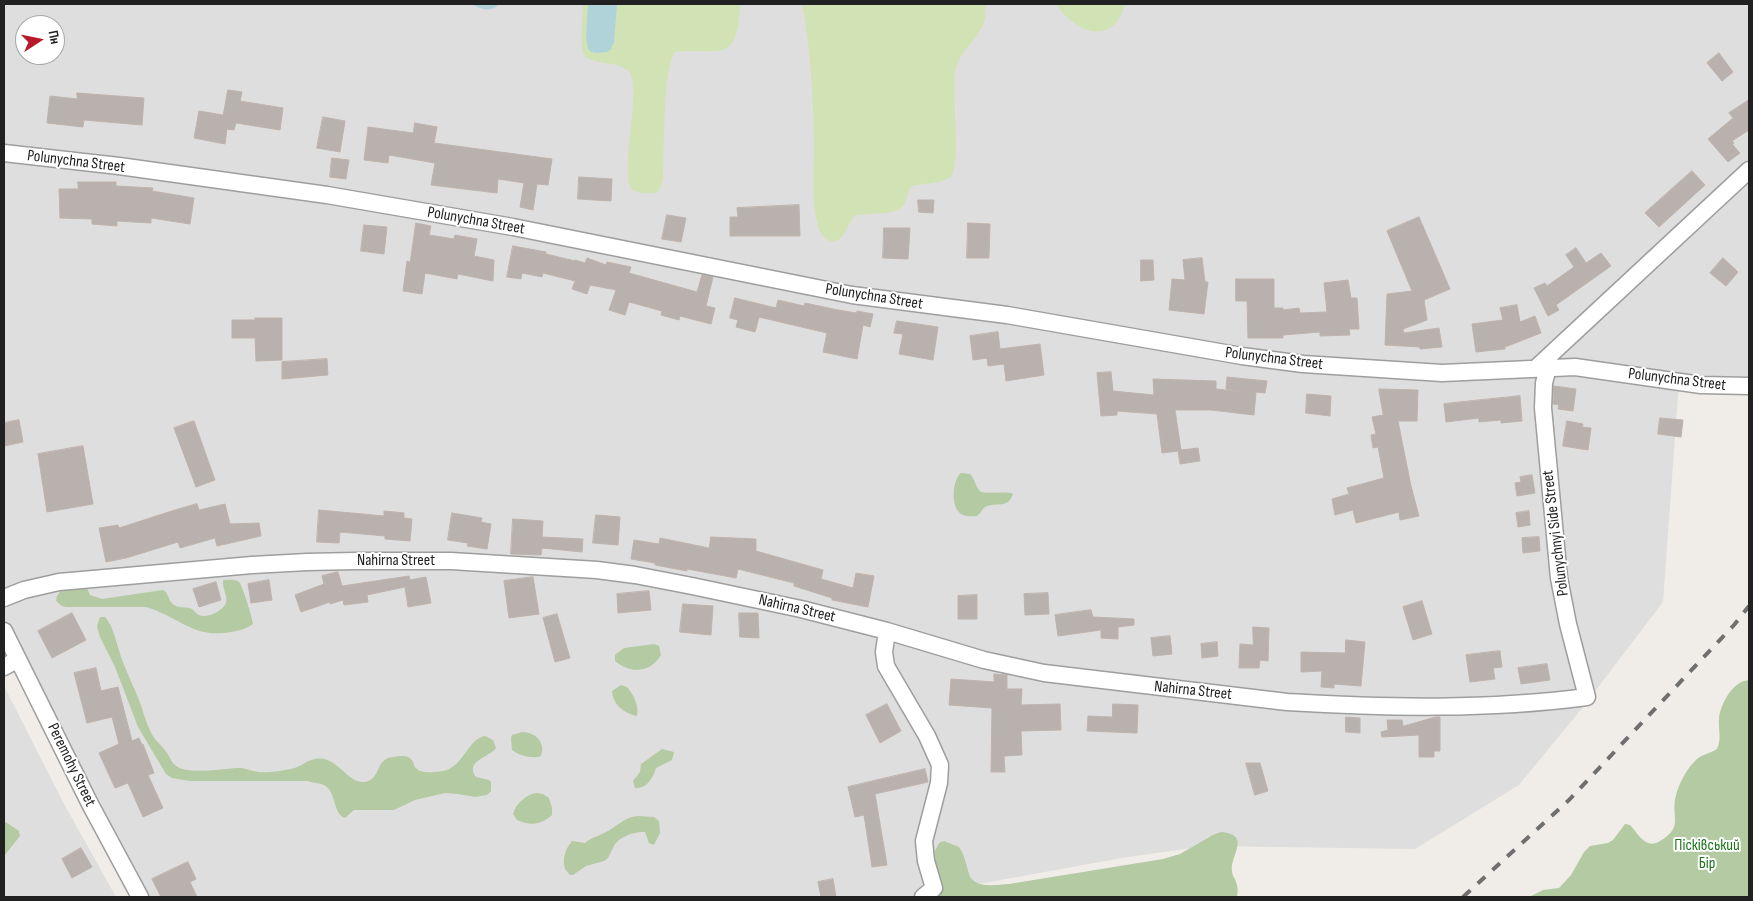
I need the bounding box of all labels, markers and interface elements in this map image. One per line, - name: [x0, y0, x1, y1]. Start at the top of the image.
- north arrow: [15, 15, 65, 65]
- text: Пн: [45, 29, 64, 45]
- street label: Polunychna Street: [26, 146, 126, 178]
- street label: Polunychna Street: [426, 203, 526, 239]
- street label: Polunychna Street: [824, 280, 924, 314]
- street label: Polunychna Street: [1224, 343, 1324, 375]
- street label: Polunychna Street: [1627, 364, 1727, 396]
- street label: Polunychnyi Side Street: [1539, 469, 1573, 597]
- street label: Nahirna Street: [357, 551, 435, 571]
- street label: Nahirna Street: [757, 591, 837, 627]
- street label: Nahirna Street: [1153, 677, 1233, 705]
- street label: Peremohy Street: [43, 720, 99, 810]
- park label: Пісківський Бір: [1674, 836, 1740, 874]

